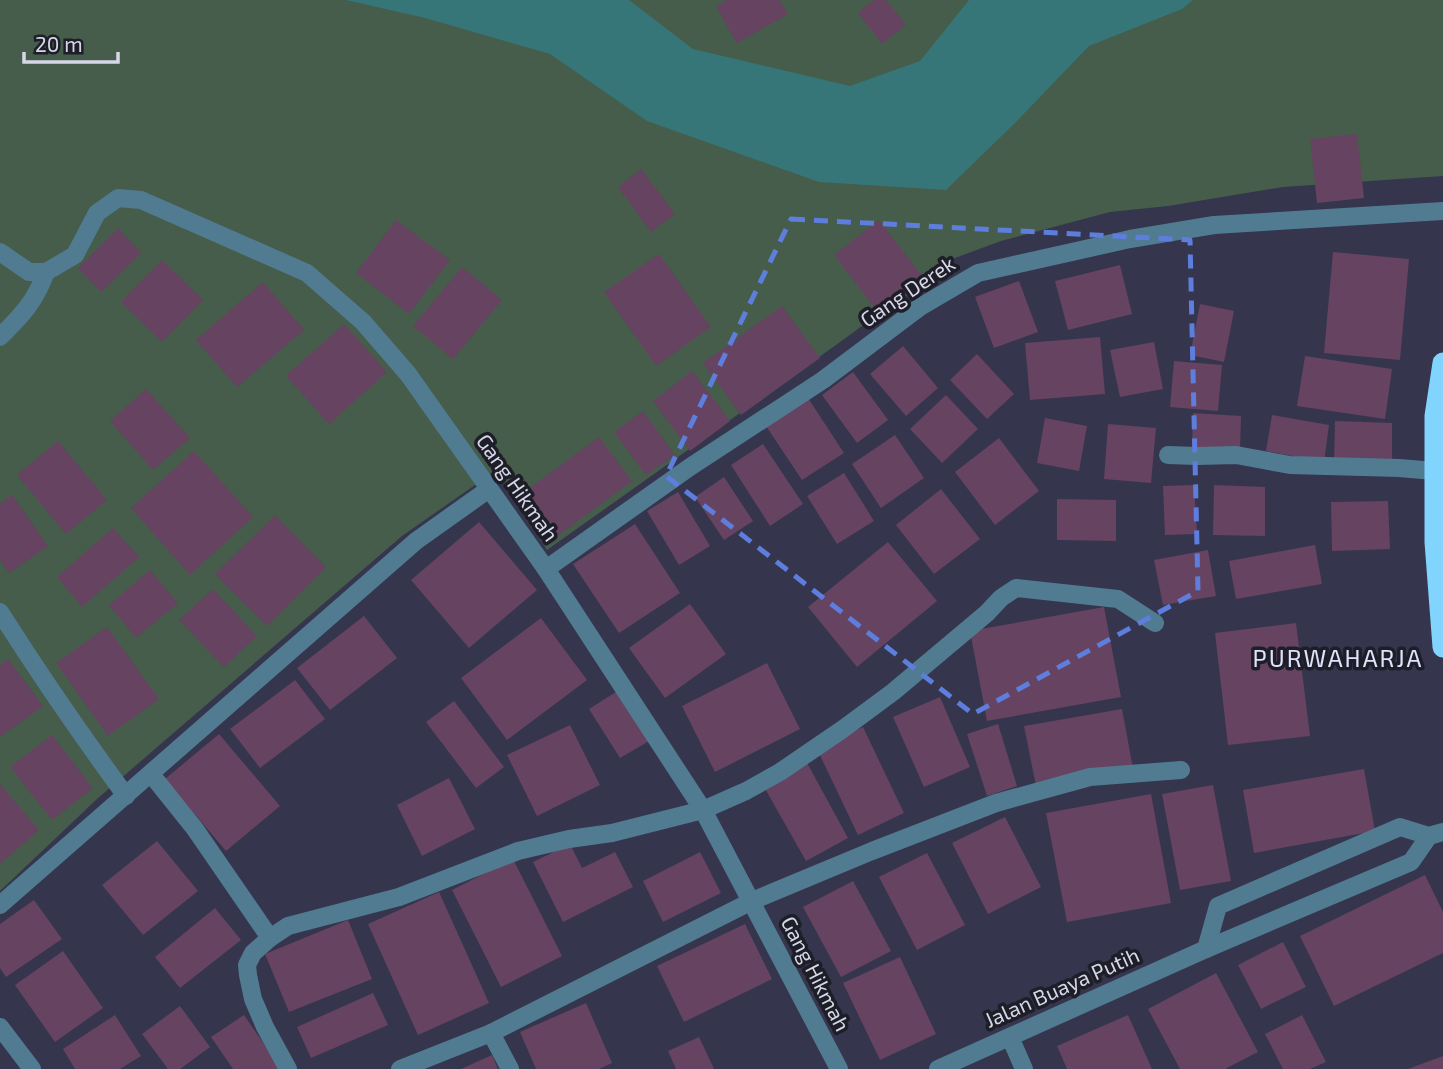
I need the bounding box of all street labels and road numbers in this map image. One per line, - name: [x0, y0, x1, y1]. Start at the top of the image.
- street label: Gang Derek: [855, 250, 959, 331]
- street label: Gang Hikmah: [472, 429, 564, 546]
- street label: Gang Hikmah: [777, 912, 856, 1035]
- street label: Jalan Buaya Putih: [980, 941, 1143, 1032]

